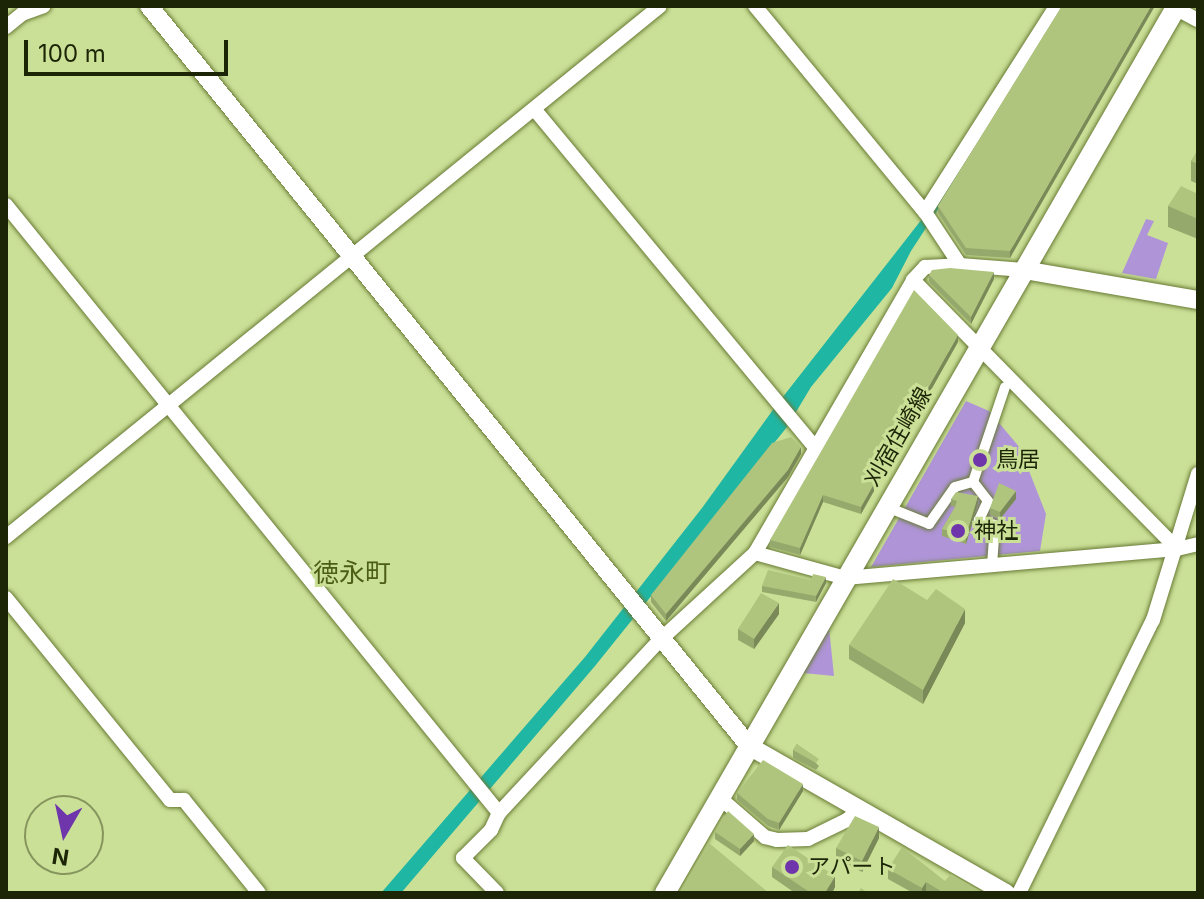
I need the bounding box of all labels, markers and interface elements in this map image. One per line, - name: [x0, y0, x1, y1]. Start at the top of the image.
- scale bar: [28, 24, 232, 74]
- text: 100 m: [38, 39, 106, 68]
- street label: 刈宿住崎線: [859, 383, 937, 491]
- place label: 鳥居: [996, 447, 1040, 473]
- marker: 鳥居: [971, 451, 989, 469]
- place label: 神社: [974, 518, 1018, 544]
- marker: 神社: [949, 522, 967, 540]
- district label: 徳永町: [313, 557, 391, 589]
- north arrow: [24, 795, 104, 875]
- text: N: [50, 843, 71, 871]
- place label: アパート: [808, 854, 896, 880]
- marker: アパート: [783, 858, 801, 876]

